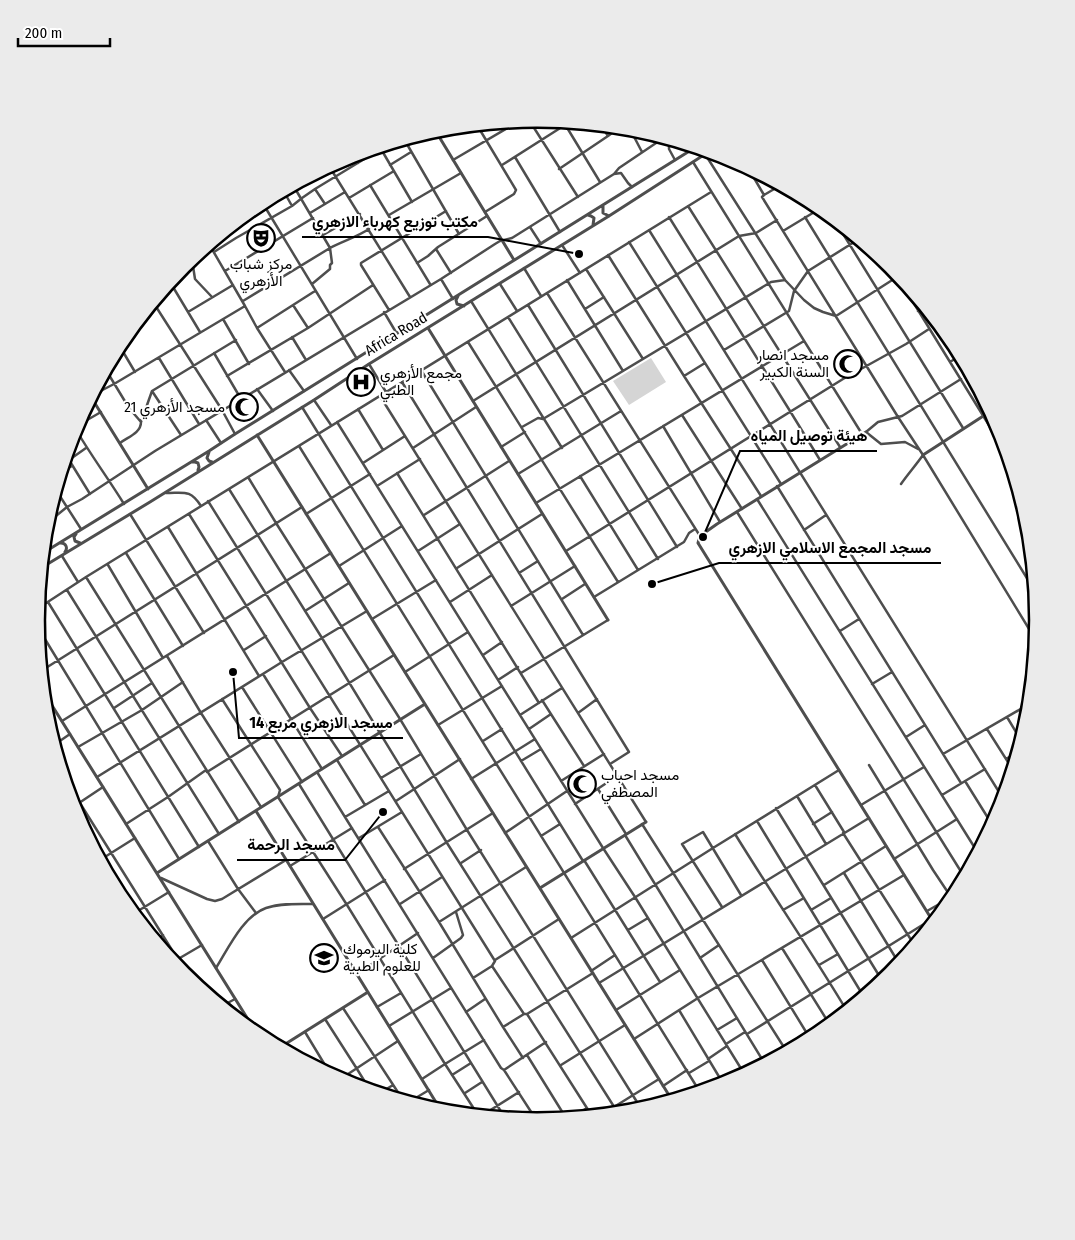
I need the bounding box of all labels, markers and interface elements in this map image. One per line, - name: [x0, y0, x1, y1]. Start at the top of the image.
- scale bar: [18, 15, 110, 47]
- text: 200 m: [25, 24, 62, 42]
- callout: مكتب توزيع كهرباء الازهري: [302, 206, 488, 237]
- text: مكتب توزيع كهرباء الازهري: [312, 212, 478, 235]
- theatre icon: مركز شباب الأزهري: [246, 223, 276, 253]
- place label: مركز شباب الأزهري: [230, 255, 292, 294]
- street label: Africa Road: [361, 308, 431, 360]
- place label: مسجد انصار السنة الكبير: [756, 346, 829, 381]
- mosque icon: مسجد انصار السنة الكبير: [833, 349, 863, 379]
- place label: مجمع الأزهري الطبي: [380, 364, 462, 403]
- hospital icon: مجمع الأزهري الطبي: [346, 367, 376, 397]
- mosque icon: مسجد الأزهري 21: [229, 392, 259, 422]
- place label: مسجد الأزهري 21: [124, 398, 225, 420]
- callout: هيئة توصيل المياه: [740, 420, 877, 451]
- text: هيئة توصيل المياه: [750, 426, 868, 446]
- callout: مسجد المجمع الاسلامي الازهري: [719, 532, 941, 563]
- text: مسجد المجمع الاسلامي الازهري: [729, 538, 932, 561]
- callout: مسجد الازهري مربع 14: [239, 707, 403, 738]
- text: مسجد الازهري مربع 14: [249, 713, 393, 736]
- place label: مسجد احباب المصطفي: [601, 766, 679, 805]
- mosque icon: مسجد احباب المصطفي: [567, 769, 597, 799]
- callout: مسجد الرحمة: [237, 829, 345, 860]
- text: مسجد الرحمة: [247, 835, 335, 855]
- place label: كلية اليرموك للعلوم الطبية: [343, 940, 421, 976]
- school or university icon: كلية اليرموك للعلوم الطبية: [309, 943, 339, 973]

